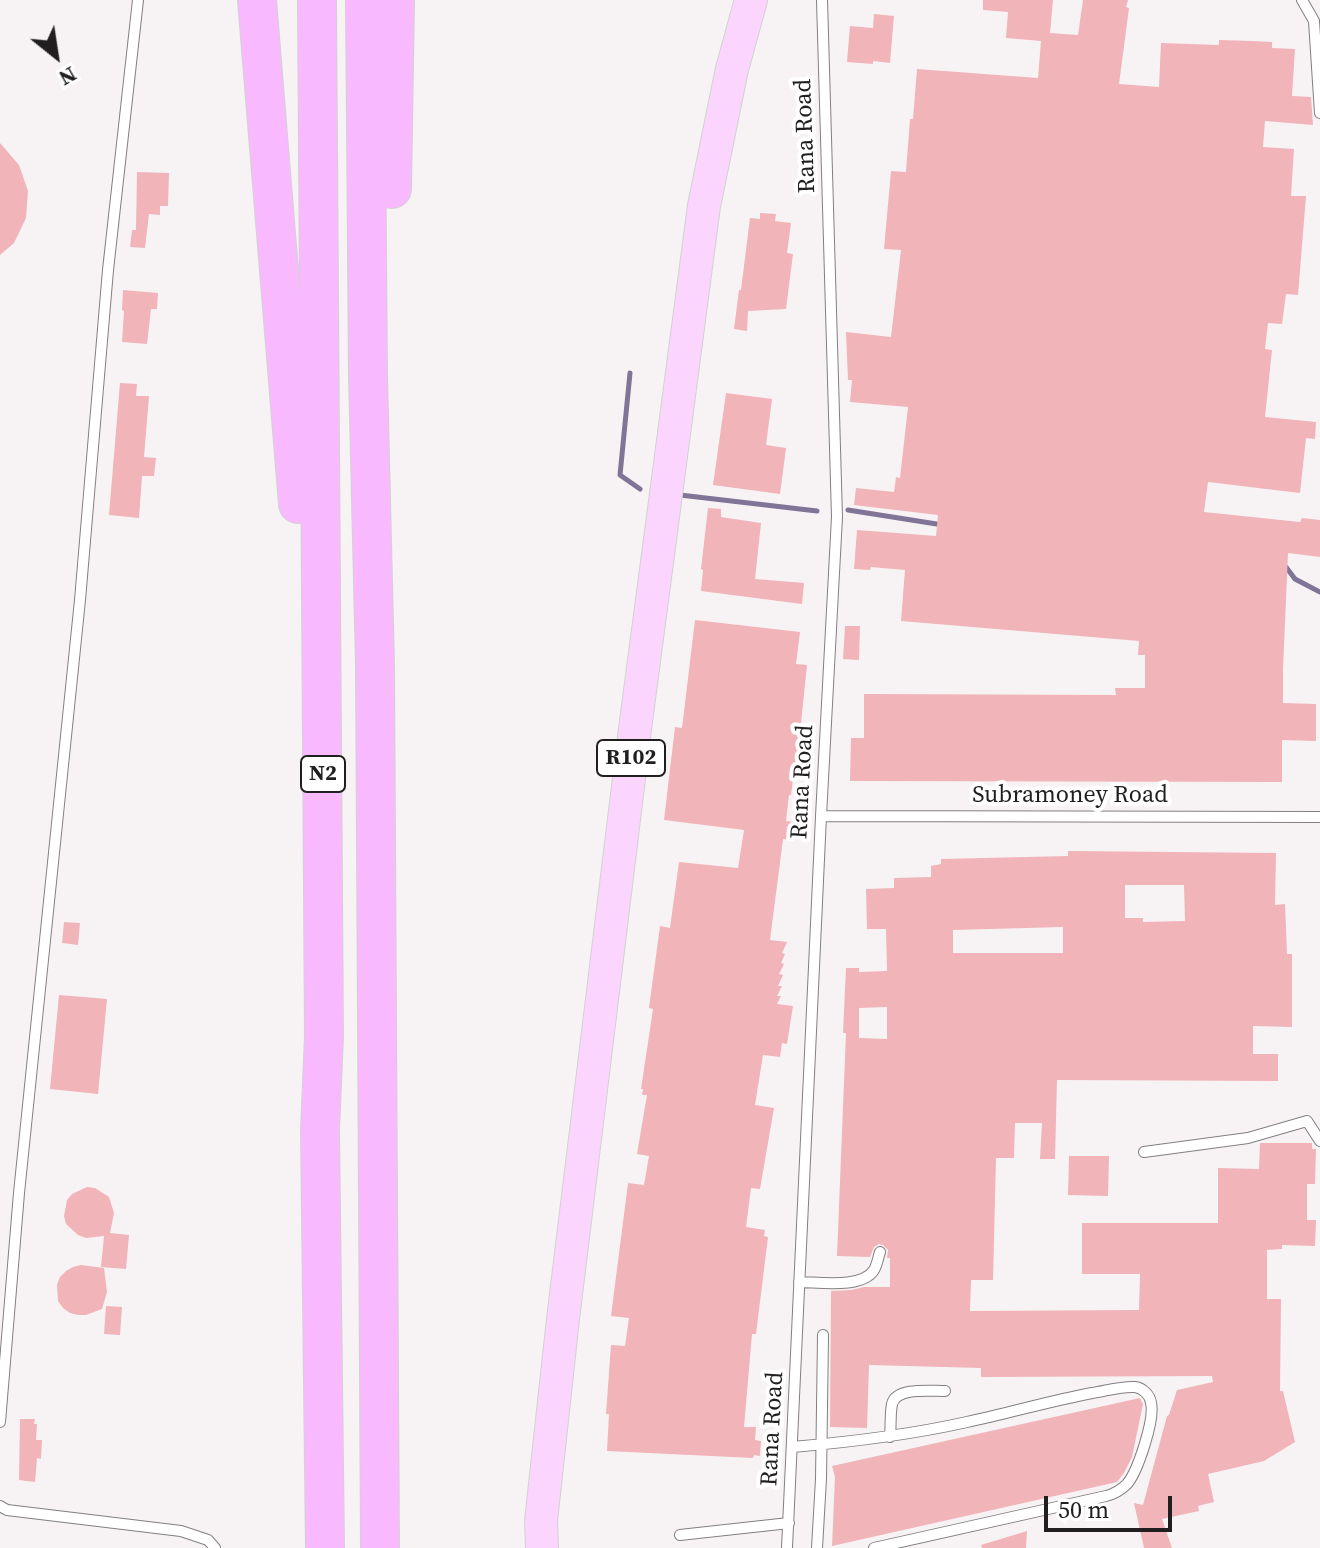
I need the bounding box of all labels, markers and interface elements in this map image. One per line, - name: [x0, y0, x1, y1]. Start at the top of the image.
- north arrow: [16, 16, 96, 96]
- text: N: [54, 60, 82, 94]
- street label: Rana Road: [790, 78, 822, 194]
- street label: Rana Road: [786, 724, 820, 840]
- road number: R102: [597, 740, 665, 776]
- road number: N2: [301, 756, 345, 792]
- street label: Subramoney Road: [972, 782, 1168, 810]
- street label: Rana Road: [756, 1371, 790, 1487]
- scale bar: [1048, 1480, 1176, 1530]
- text: 50 m: [1058, 1493, 1109, 1526]

